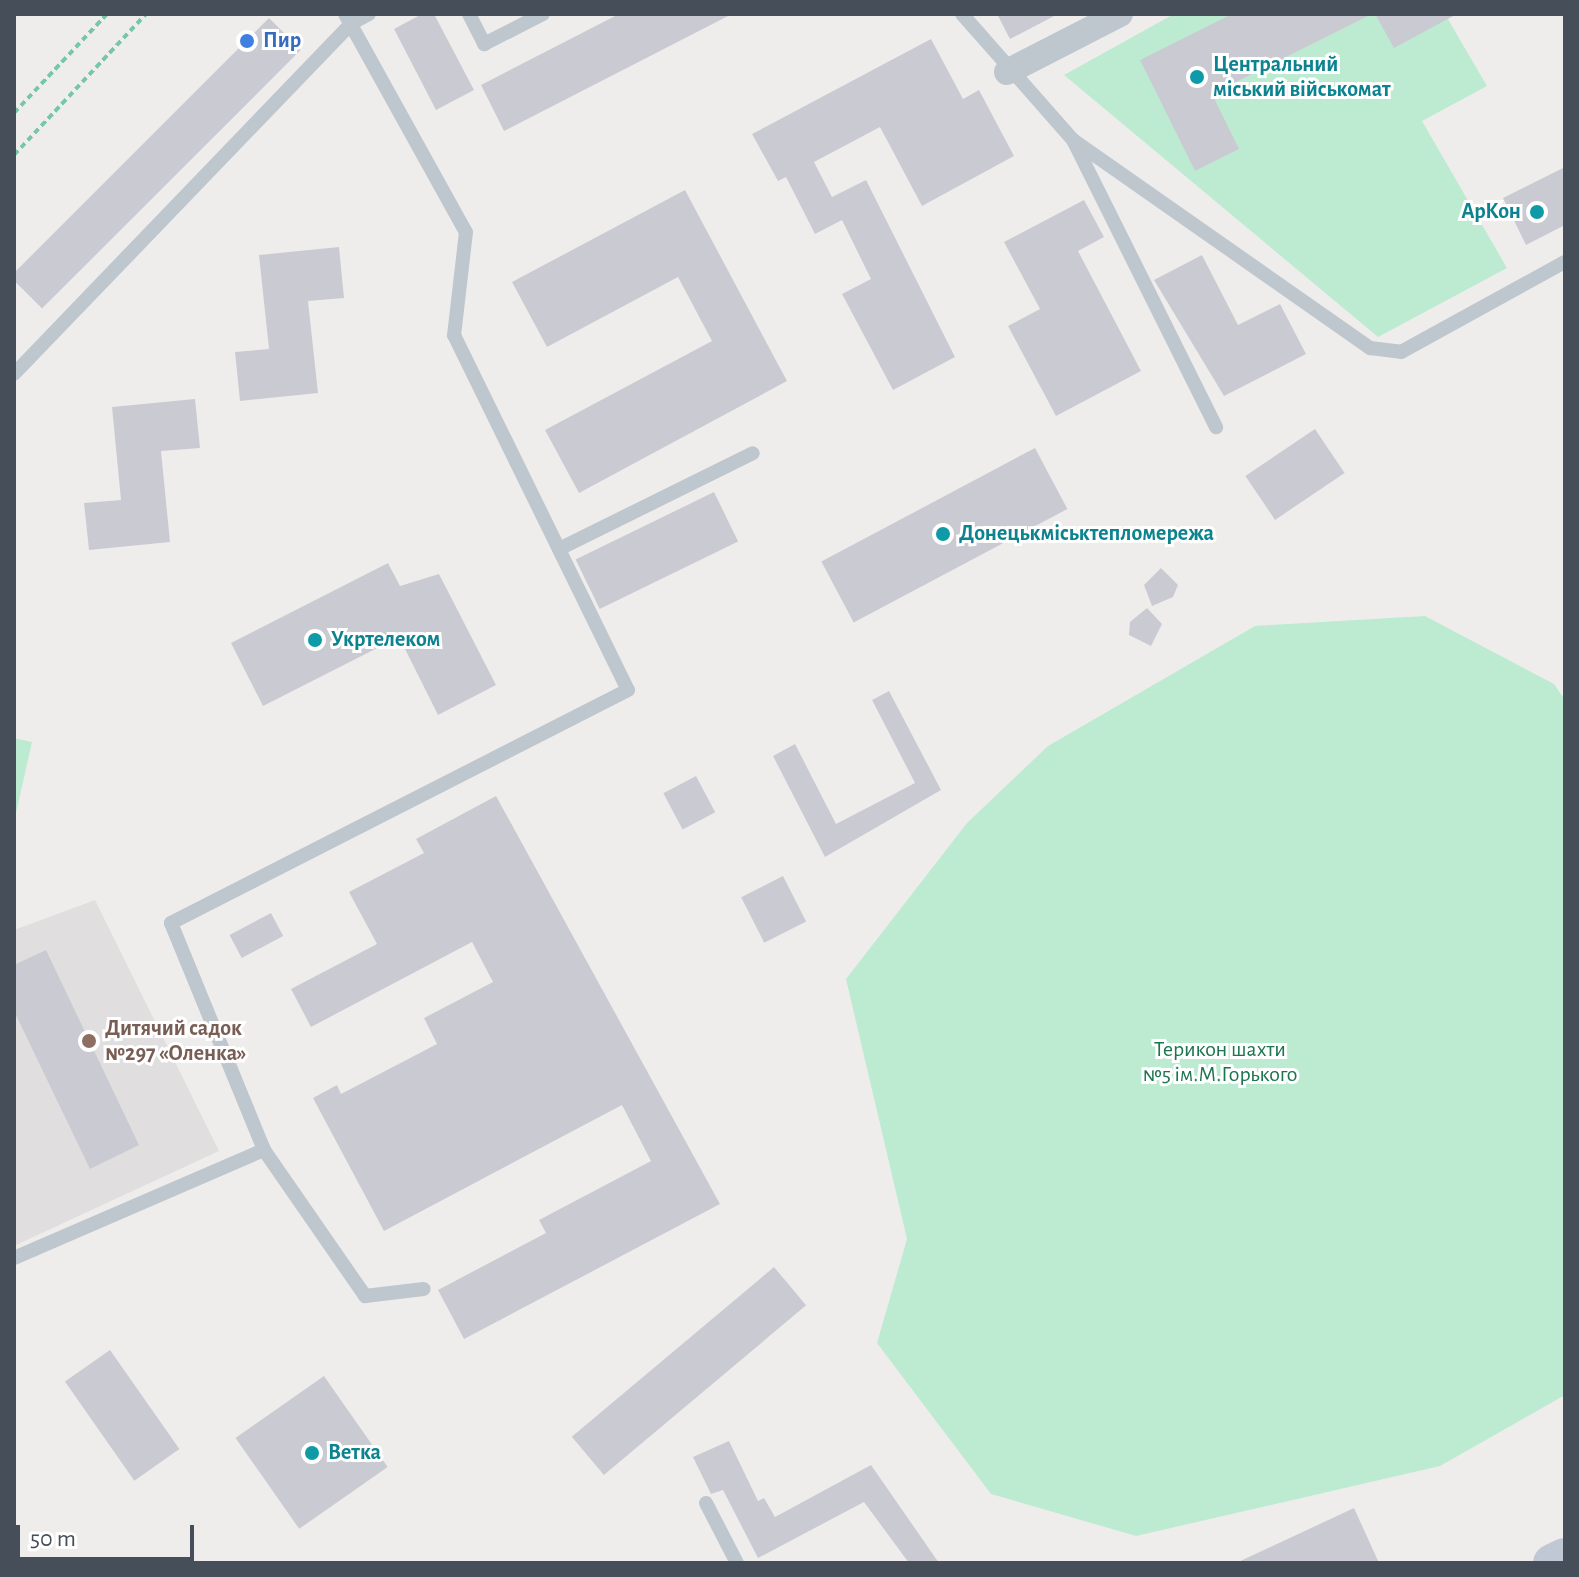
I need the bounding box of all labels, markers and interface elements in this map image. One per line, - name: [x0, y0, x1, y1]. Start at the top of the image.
- place label: Пир: [263, 28, 301, 54]
- marker: Пир: [238, 32, 256, 50]
- place label: Центральний міський військомат: [1213, 51, 1391, 102]
- marker: Центральний міський військомат: [1188, 68, 1206, 86]
- place label: АрКон: [1461, 199, 1521, 225]
- marker: АрКон: [1528, 203, 1546, 221]
- place label: Донецькміськтепломережа: [959, 521, 1214, 547]
- marker: Донецькміськтепломережа: [934, 525, 952, 543]
- place label: Укртелеком: [331, 627, 440, 653]
- marker: Укртелеком: [306, 631, 324, 649]
- place label: Дитячий садок №297 «Оленка»: [105, 1015, 247, 1066]
- marker: Дитячий садок №297 «Оленка»: [80, 1032, 98, 1050]
- park label: Терикон шахти №5 ім.М.Горького: [1143, 1036, 1297, 1088]
- place label: Ветка: [328, 1440, 381, 1466]
- marker: Ветка: [303, 1444, 321, 1462]
- scale bar: [20, 1509, 198, 1559]
- text: 50 m: [30, 1527, 76, 1551]

